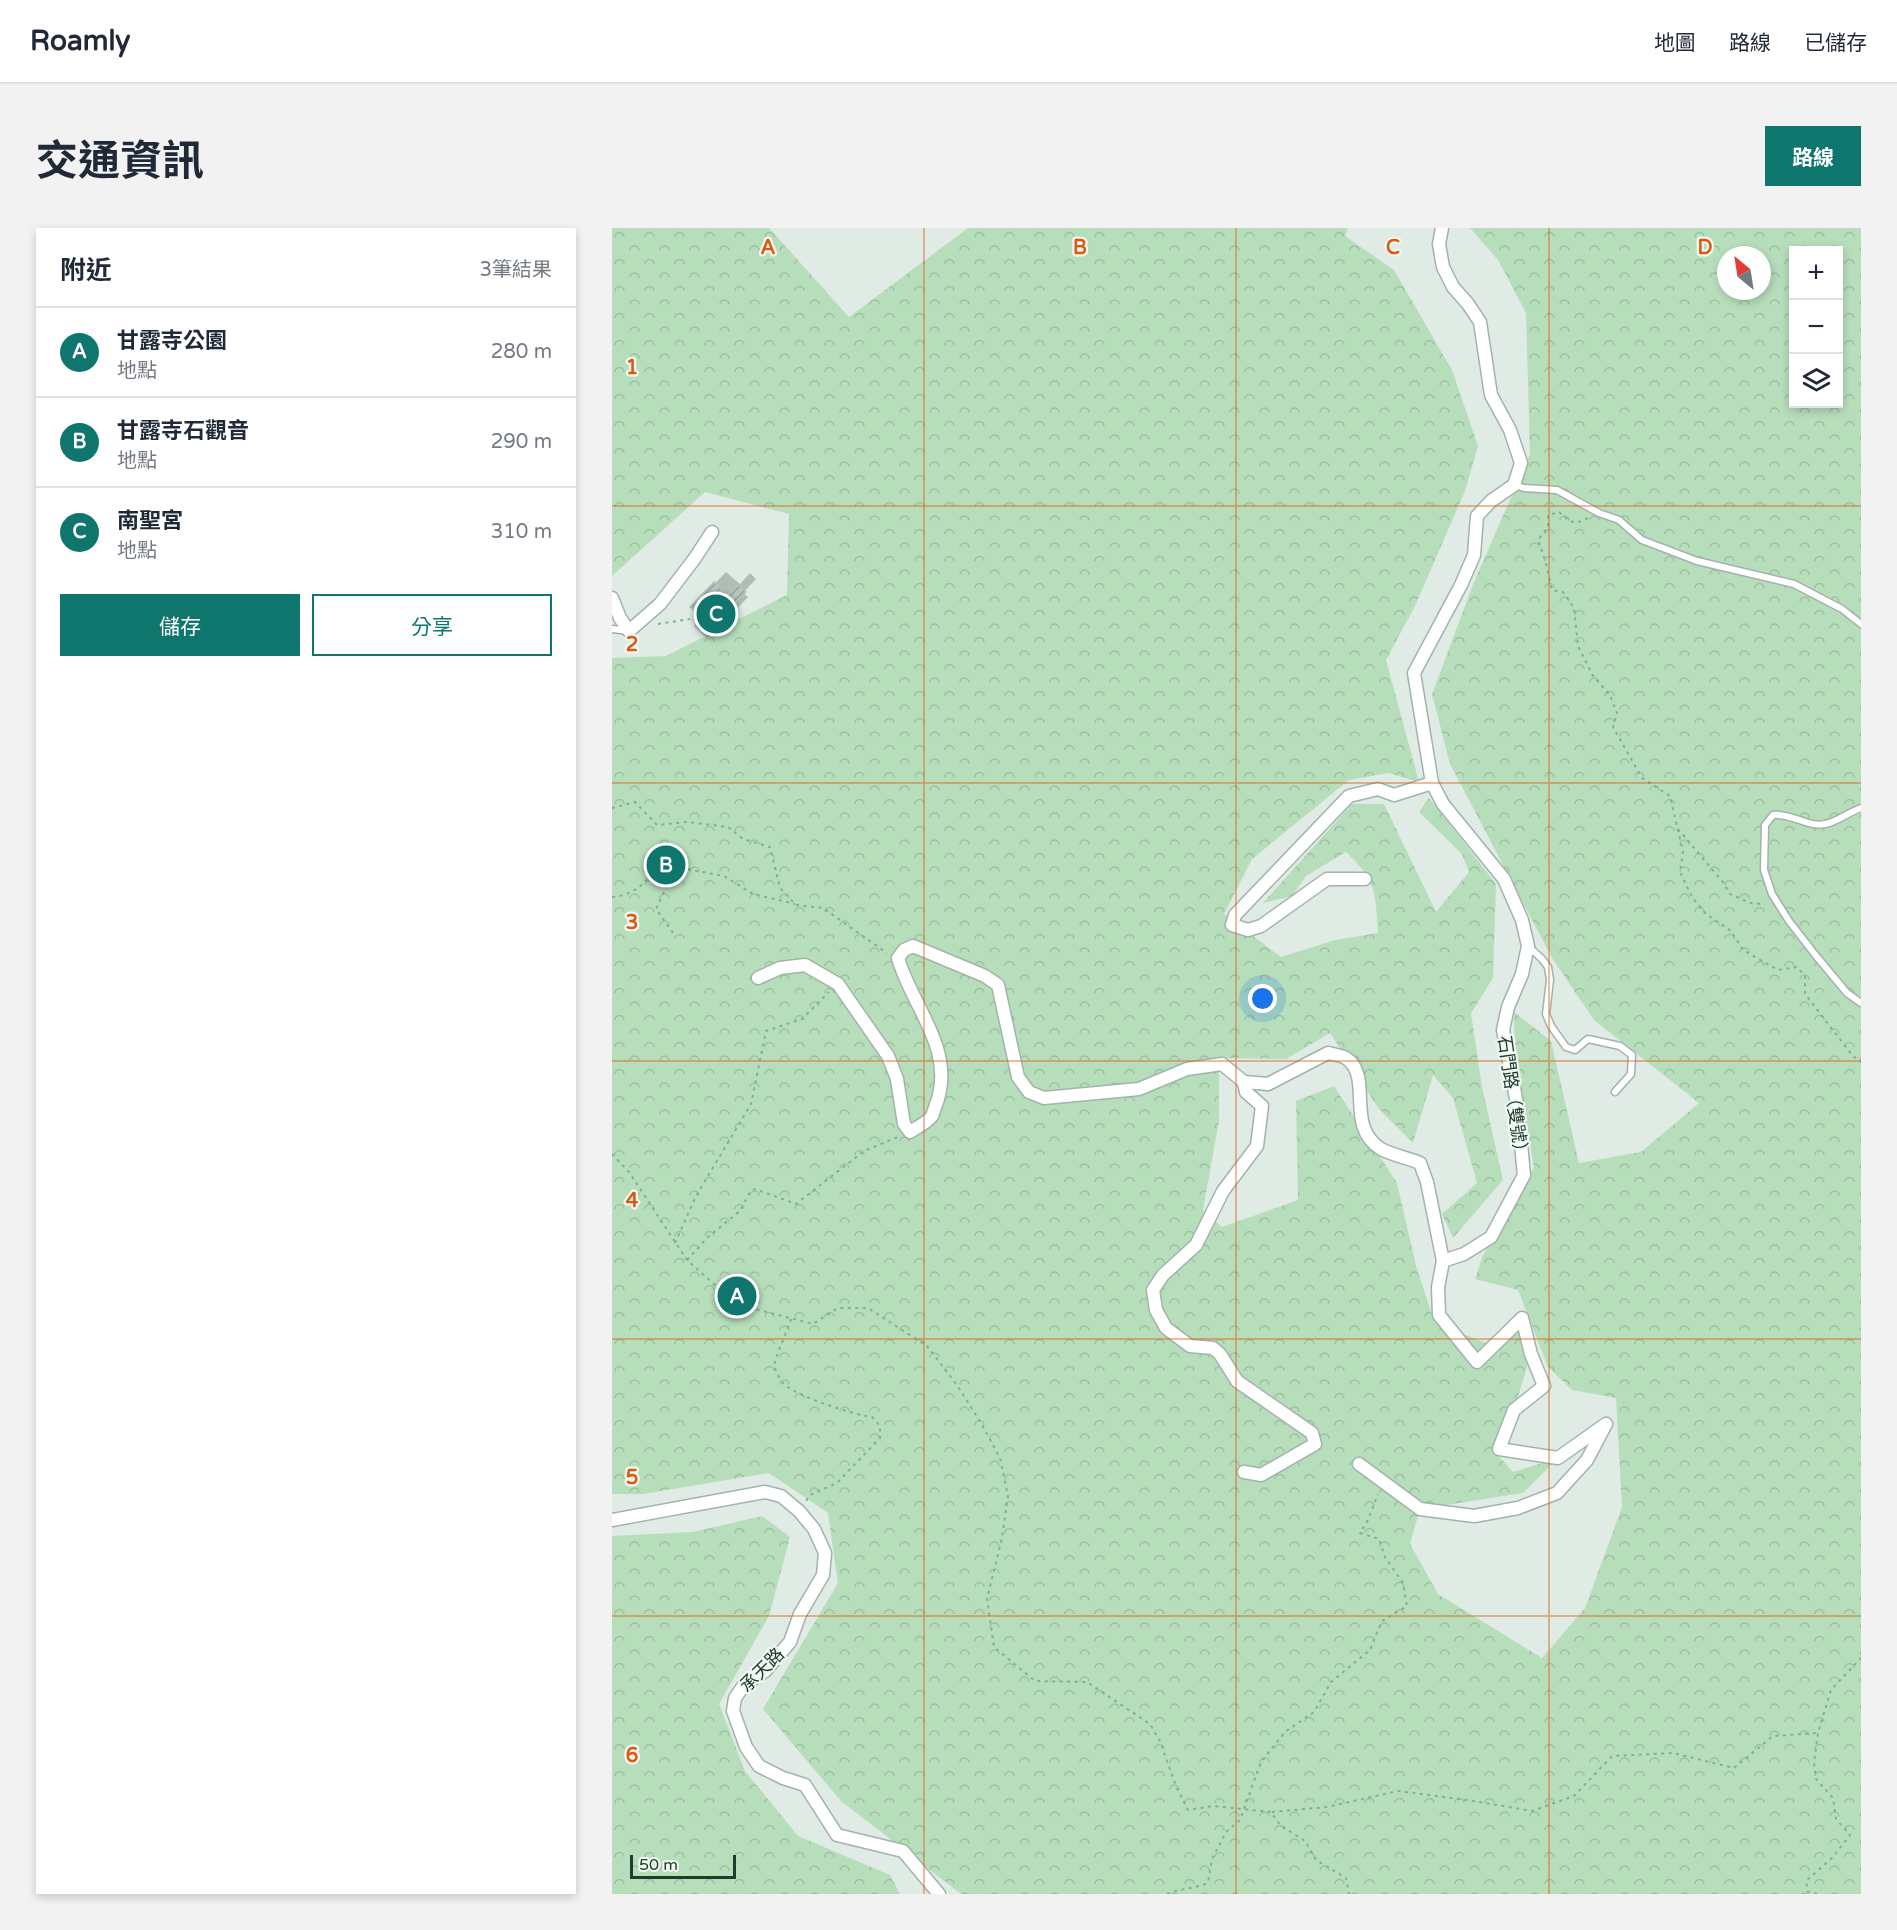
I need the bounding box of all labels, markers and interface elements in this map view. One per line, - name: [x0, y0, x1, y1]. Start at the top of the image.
- text: Roamly: [30, 24, 130, 58]
- text: 地圖: [1654, 31, 1696, 56]
- text: 路線: [1729, 31, 1771, 56]
- text: 已儲存: [1804, 31, 1867, 56]
- button: 路線: [1765, 126, 1861, 186]
- text: 交通資訊: [36, 136, 204, 187]
- text: A: [761, 236, 776, 260]
- text: B: [1073, 236, 1087, 260]
- text: C: [1386, 236, 1400, 260]
- text: D: [1697, 236, 1713, 260]
- north arrow: [1717, 246, 1771, 300]
- map controls: [1789, 246, 1843, 408]
- button: +: [1789, 246, 1843, 300]
- text: 附近: [60, 255, 112, 286]
- text: 3筆結果: [479, 258, 552, 282]
- button: −: [1789, 300, 1843, 354]
- text: 甘露寺公園: [117, 328, 227, 354]
- text: A: [72, 340, 87, 364]
- text: 280 m: [491, 340, 552, 364]
- button: layers: [1789, 354, 1843, 408]
- text: 1: [626, 356, 638, 380]
- text: 地點: [117, 359, 157, 383]
- text: 甘露寺石觀音: [117, 418, 249, 444]
- text: B: [73, 430, 86, 454]
- text: 290 m: [491, 430, 552, 454]
- text: 地點: [117, 449, 157, 473]
- text: 南聖宮: [117, 508, 183, 534]
- text: C: [73, 520, 86, 544]
- text: 310 m: [491, 520, 552, 544]
- text: 地點: [117, 539, 157, 563]
- pin: C: [696, 592, 736, 636]
- button: 儲存: [60, 594, 300, 656]
- button: 分享: [312, 594, 552, 656]
- text: 2: [626, 633, 638, 657]
- pin: B: [646, 842, 686, 888]
- text: 3: [626, 911, 638, 935]
- your location: [1248, 984, 1277, 1013]
- street label: 石門路（雙號）: [1493, 1034, 1533, 1162]
- text: 4: [626, 1189, 639, 1213]
- pin: A: [718, 1274, 756, 1318]
- text: 5: [626, 1466, 638, 1490]
- street label: 承天路: [735, 1643, 789, 1697]
- text: 6: [626, 1744, 638, 1768]
- scale bar: [630, 1852, 736, 1880]
- text: 50 m: [639, 1855, 678, 1875]

